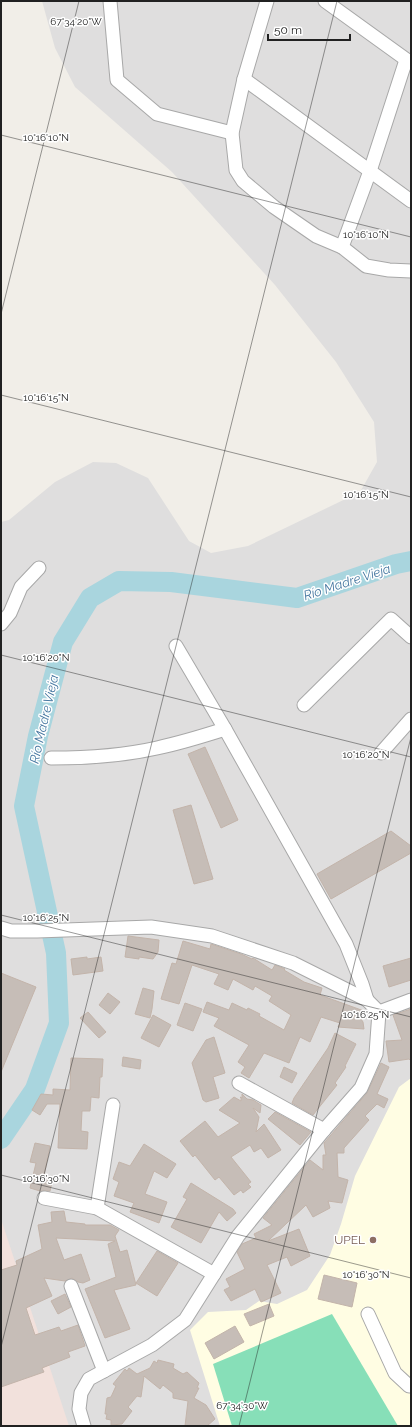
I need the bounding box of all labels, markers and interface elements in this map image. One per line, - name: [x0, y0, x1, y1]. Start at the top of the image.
- text: 67°34'20"W: [50, 16, 102, 27]
- scale bar: [268, 16, 350, 42]
- text: 50 m: [274, 23, 302, 37]
- text: 10°16'10"N: [23, 132, 69, 143]
- text: 10°16'10"N: [343, 229, 389, 240]
- text: 10°16'15"N: [23, 392, 69, 403]
- text: 10°16'15"N: [343, 489, 389, 500]
- water label: Río Madre Vieja: [302, 561, 393, 603]
- text: 10°16'20"N: [22, 652, 70, 663]
- water label: Río Madre Vieja: [26, 673, 62, 765]
- text: 10°16'20"N: [342, 749, 390, 760]
- text: 10°16'25"N: [23, 912, 69, 923]
- text: 10°16'25"N: [343, 1009, 389, 1020]
- text: 10°16'30"N: [22, 1173, 70, 1184]
- place label: UPEL: [334, 1233, 365, 1247]
- marker: UPEL: [368, 1235, 378, 1245]
- text: 10°16'30"N: [342, 1269, 390, 1280]
- text: 67°34'30"W: [216, 1400, 268, 1411]

